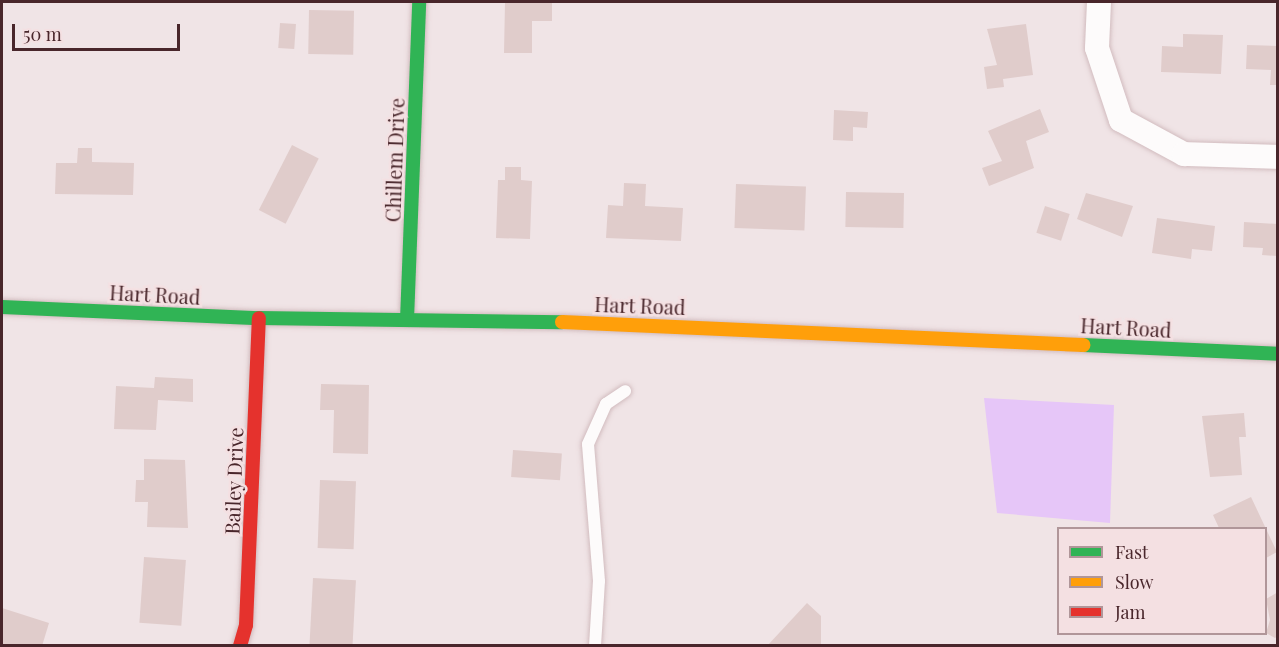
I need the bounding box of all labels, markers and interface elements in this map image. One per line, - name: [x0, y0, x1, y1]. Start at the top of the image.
- scale bar: [15, 12, 183, 50]
- text: 50 m: [23, 22, 62, 46]
- street label: Chillem Drive: [380, 97, 408, 223]
- street label: Hart Road: [109, 280, 201, 308]
- street label: Hart Road: [594, 291, 686, 319]
- street label: Hart Road: [1080, 313, 1172, 341]
- street label: Bailey Drive: [219, 427, 247, 535]
- legend: [1057, 527, 1267, 635]
- text: Fast: [1115, 540, 1148, 564]
- text: Slow: [1115, 570, 1153, 594]
- text: Jam: [1115, 600, 1145, 624]

